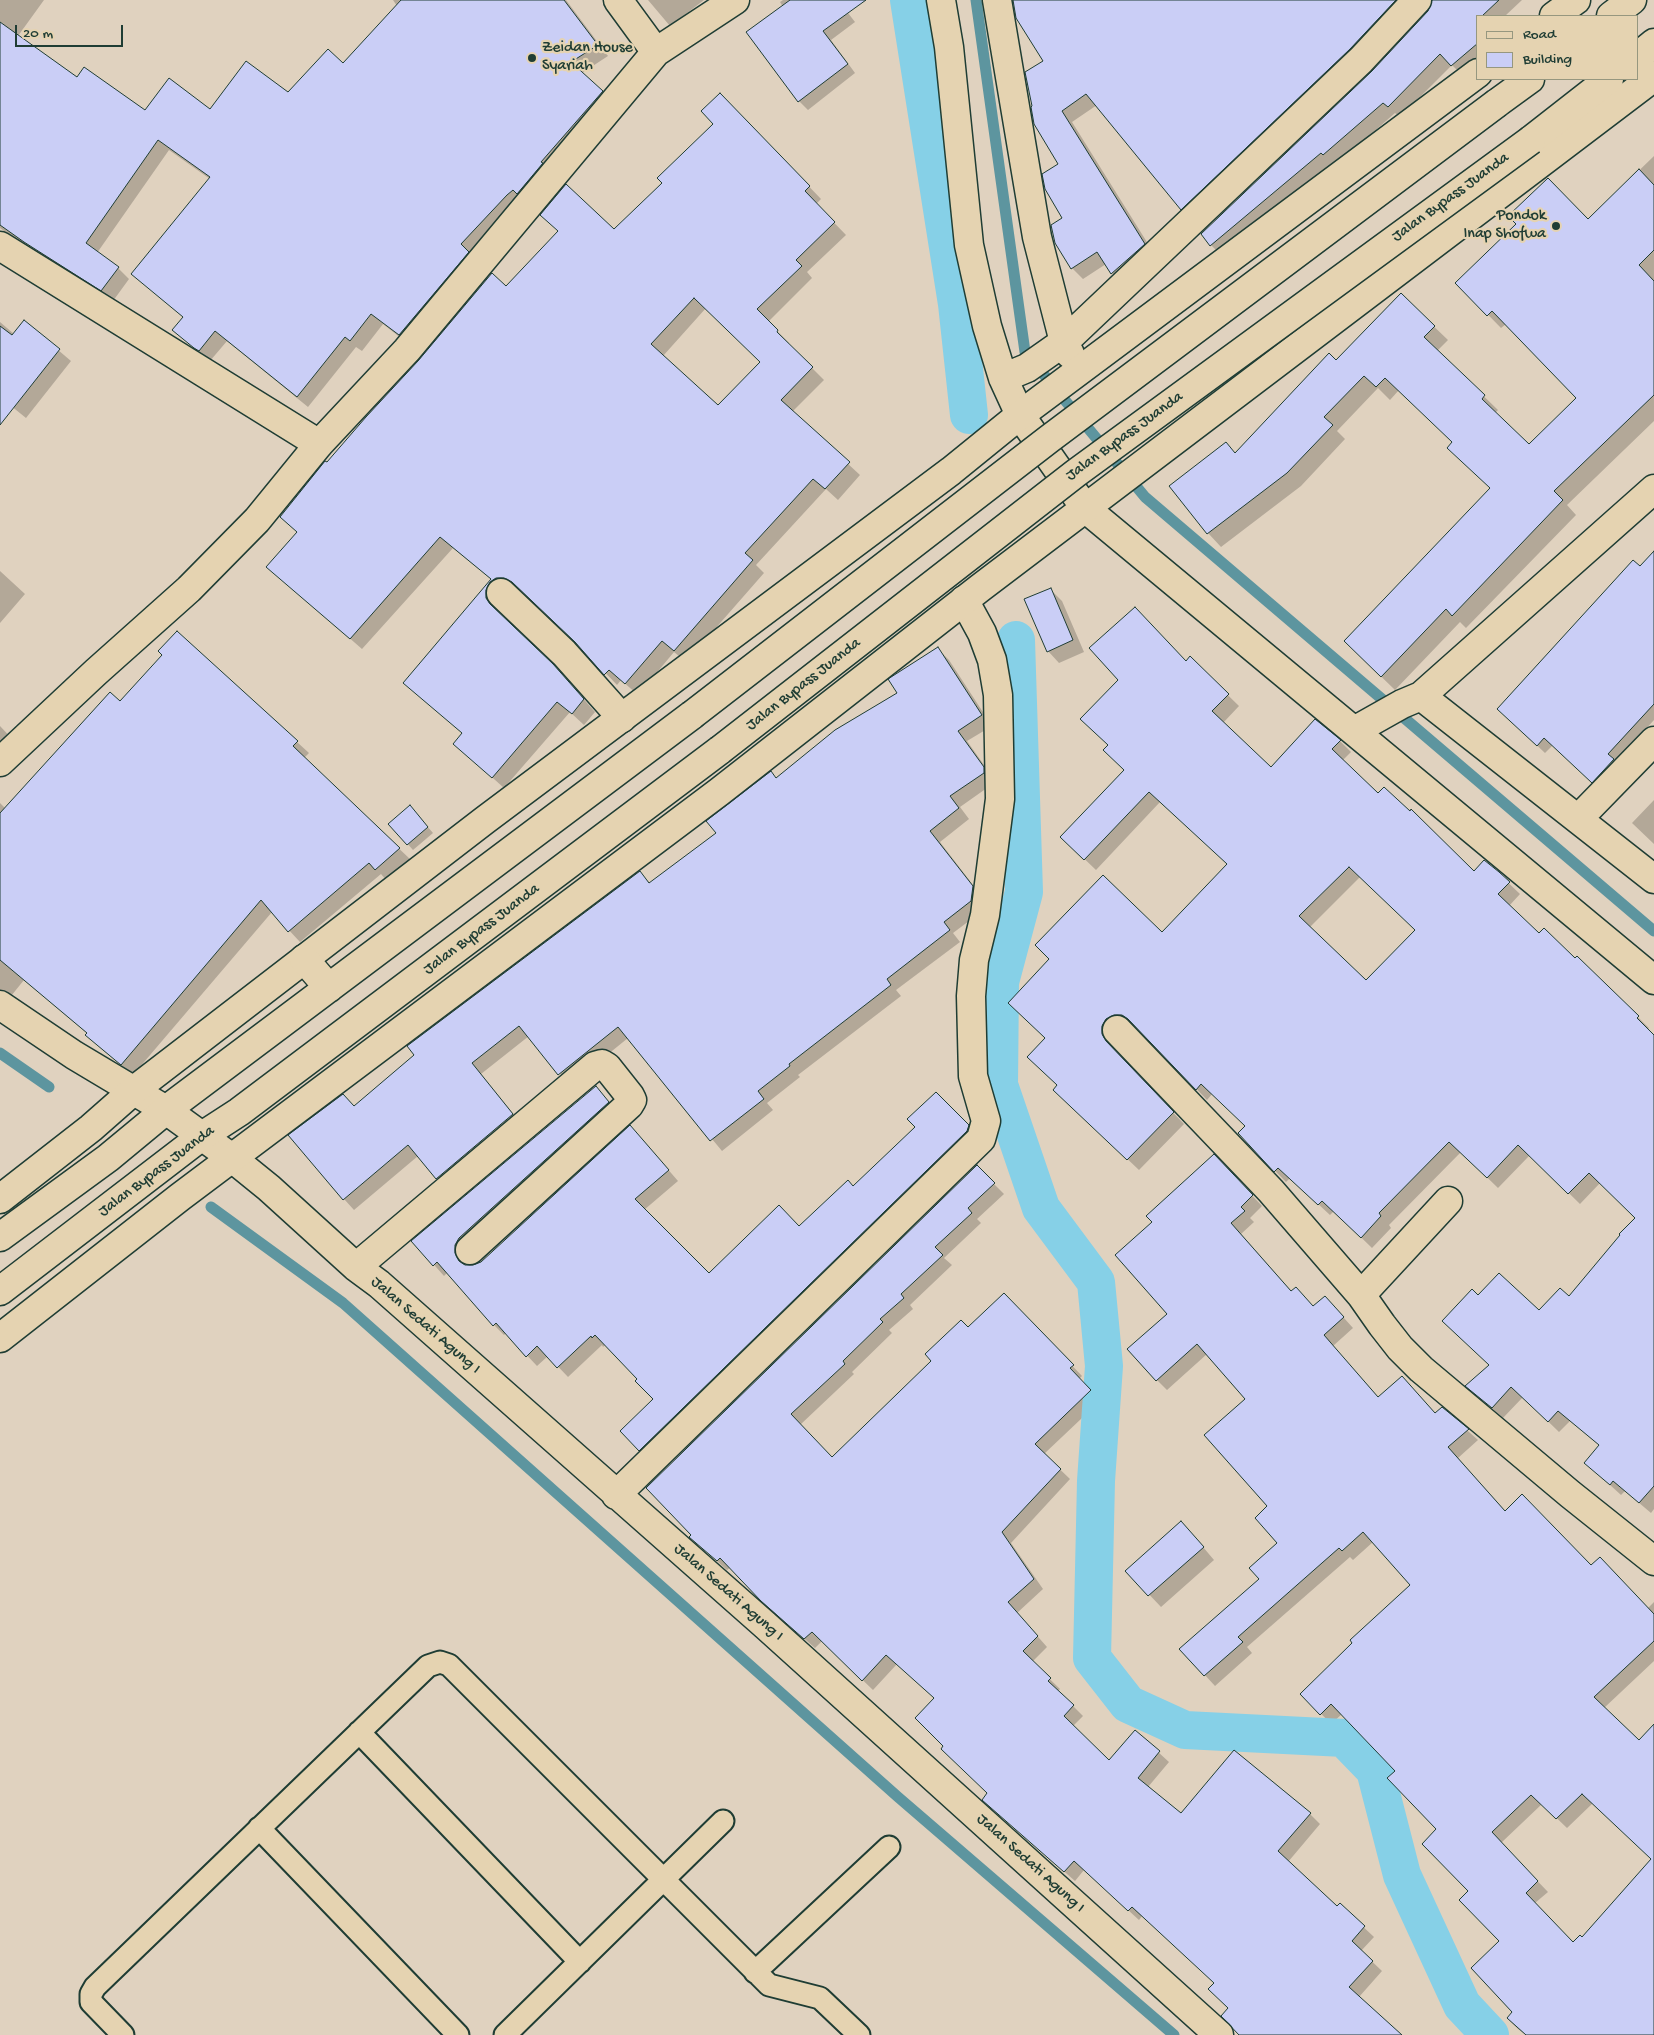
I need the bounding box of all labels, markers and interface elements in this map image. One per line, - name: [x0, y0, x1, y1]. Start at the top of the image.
- scale bar: [18, 15, 125, 47]
- legend: [1476, 15, 1639, 80]
- text: 20 m: [23, 25, 53, 43]
- text: Road: [1523, 26, 1556, 44]
- place label: Zeidan House Syariah: [542, 39, 633, 77]
- text: Building: [1523, 51, 1572, 69]
- marker: Zeidan House Syariah: [526, 52, 538, 64]
- street label: Jalan Bypass Juanda: [1389, 149, 1513, 247]
- place label: Pondok Inap Shofwa: [1464, 207, 1546, 245]
- marker: Pondok Inap Shofwa: [1550, 220, 1562, 232]
- street label: Jalan Bypass Juanda: [1063, 388, 1187, 486]
- street label: Jalan Bypass Juanda: [743, 634, 865, 736]
- street label: Jalan Bypass Juanda: [420, 880, 544, 980]
- street label: Jalan Bypass Juanda: [95, 1122, 219, 1222]
- street label: Jalan Sedati Agung I: [366, 1273, 484, 1379]
- street label: Jalan Sedati Agung I: [669, 1540, 787, 1646]
- street label: Jalan Sedati Agung I: [972, 1810, 1088, 1918]

